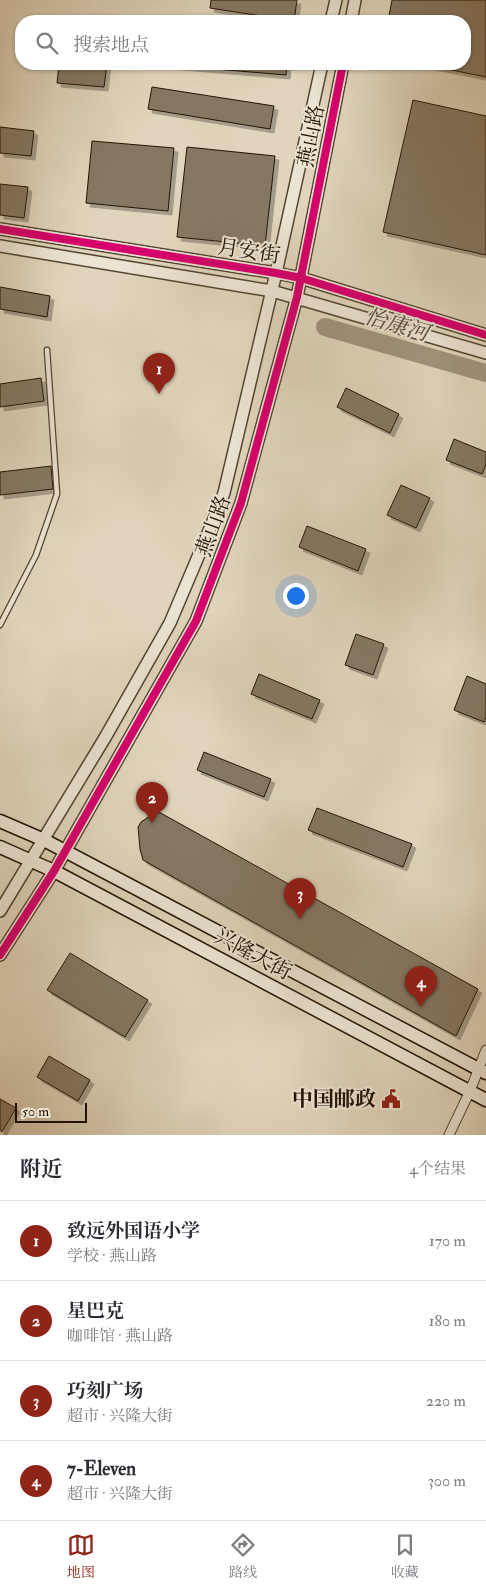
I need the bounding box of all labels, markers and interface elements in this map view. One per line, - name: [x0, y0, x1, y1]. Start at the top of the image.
- search box: [15, 15, 471, 70]
- icon: search: [33, 29, 61, 57]
- text: 搜索地点: [73, 33, 149, 57]
- street label: 燕山路: [292, 103, 331, 170]
- street label: 月安街: [216, 233, 282, 270]
- water label: 怡康河: [361, 302, 436, 349]
- pin: 1: [143, 353, 175, 394]
- street label: 燕山路: [190, 492, 237, 560]
- your location: [283, 583, 309, 609]
- pin: 2: [136, 782, 168, 823]
- pin: 3: [284, 878, 316, 919]
- street label: 兴隆大街: [209, 923, 296, 986]
- pin: 4: [405, 966, 437, 1007]
- place label: 中国邮政: [292, 1086, 376, 1113]
- public building icon: 中国邮政: [380, 1088, 402, 1110]
- scale bar: [15, 1100, 88, 1123]
- text: 50 m: [22, 1103, 49, 1120]
- text: 附近: [20, 1156, 62, 1183]
- text: 4个结果: [409, 1159, 466, 1179]
- text: 致远外国语小学: [67, 1219, 200, 1243]
- text: 1: [33, 1231, 39, 1251]
- text: 170 m: [429, 1231, 466, 1251]
- text: 学校 · 燕山路: [67, 1246, 157, 1266]
- text: 星巴克: [67, 1299, 124, 1323]
- text: 2: [32, 1311, 40, 1331]
- text: 180 m: [429, 1311, 466, 1331]
- text: 咖啡馆 · 燕山路: [67, 1326, 173, 1346]
- text: 巧刻广场: [67, 1379, 143, 1403]
- text: 3: [33, 1391, 39, 1411]
- text: 220 m: [426, 1391, 466, 1411]
- text: 超市 · 兴隆大街: [67, 1406, 173, 1426]
- text: 7-Eleven: [67, 1457, 136, 1481]
- text: 4: [32, 1471, 40, 1491]
- text: 300 m: [428, 1471, 466, 1491]
- text: 超市 · 兴隆大街: [67, 1484, 173, 1504]
- tab: 地图: [67, 1531, 95, 1581]
- tab: 路线: [229, 1531, 257, 1581]
- tab: 收藏: [391, 1531, 419, 1581]

